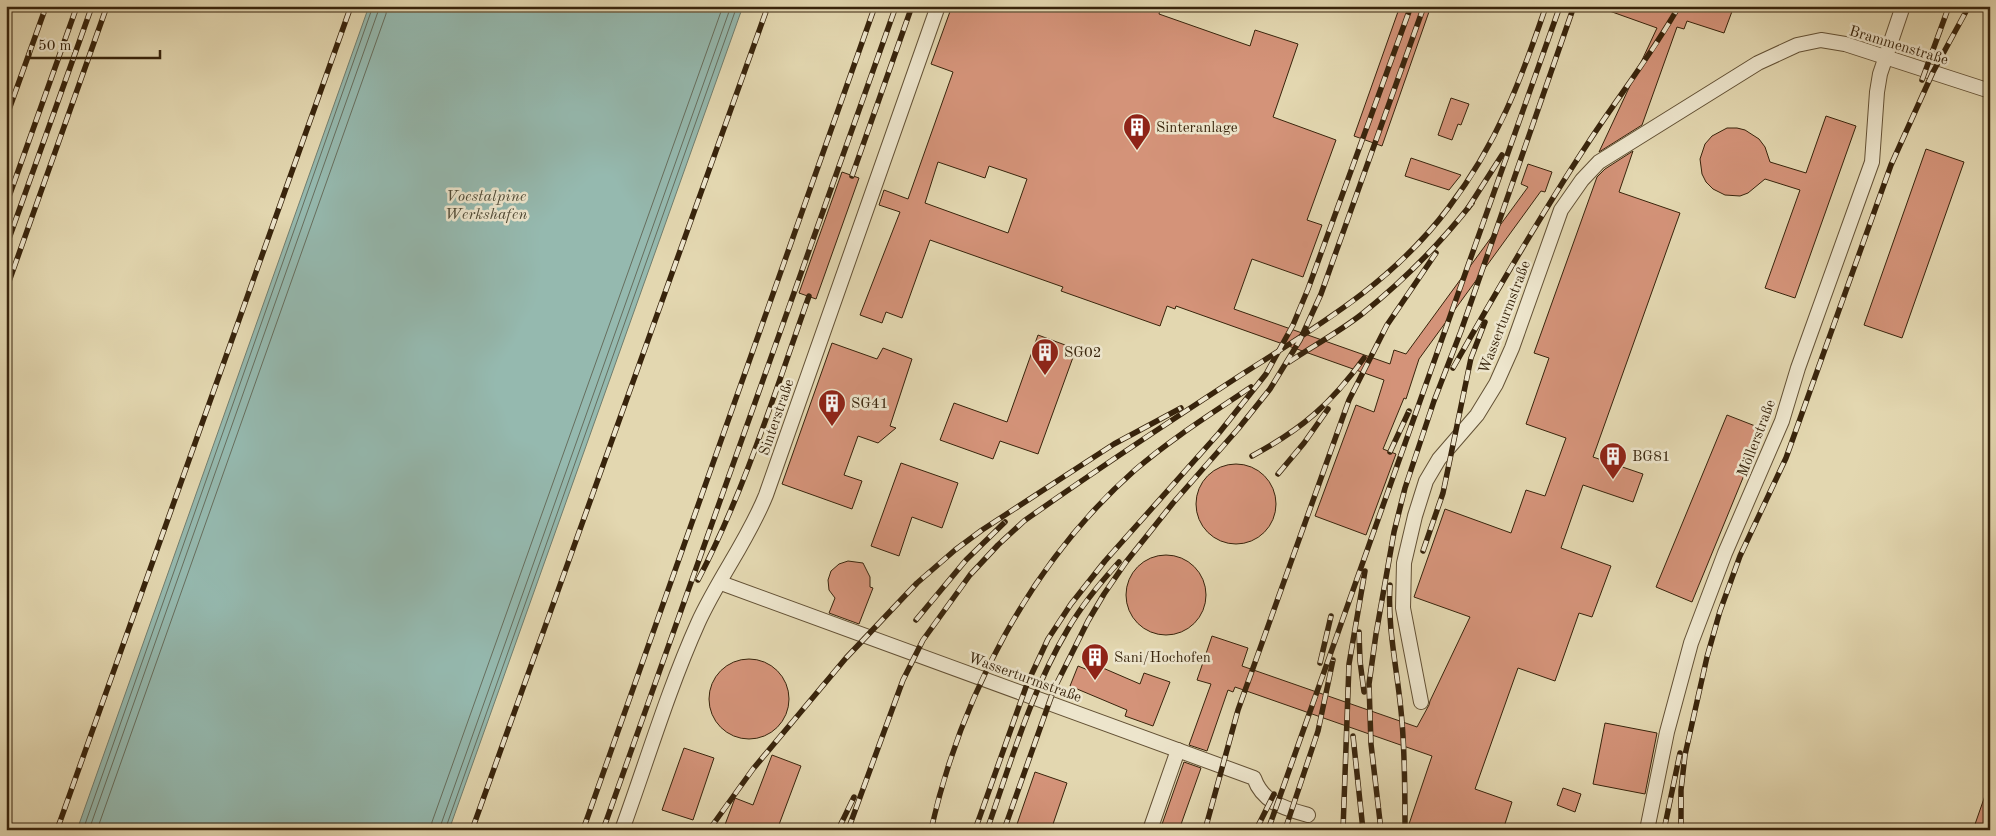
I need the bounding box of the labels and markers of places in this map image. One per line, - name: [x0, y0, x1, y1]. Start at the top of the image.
- building icon: Sinteranlage: [1122, 112, 1152, 151]
- place label: Sinteranlage: [1156, 121, 1238, 136]
- building icon: SG02: [1030, 337, 1060, 376]
- place label: SG02: [1064, 346, 1102, 361]
- building icon: SG41: [817, 388, 847, 427]
- place label: SG41: [851, 397, 889, 412]
- building icon: BG81: [1598, 441, 1628, 480]
- place label: BG81: [1632, 450, 1671, 465]
- building icon: Sani/Hochofen: [1080, 642, 1110, 681]
- place label: Sani/Hochofen: [1114, 651, 1211, 666]

